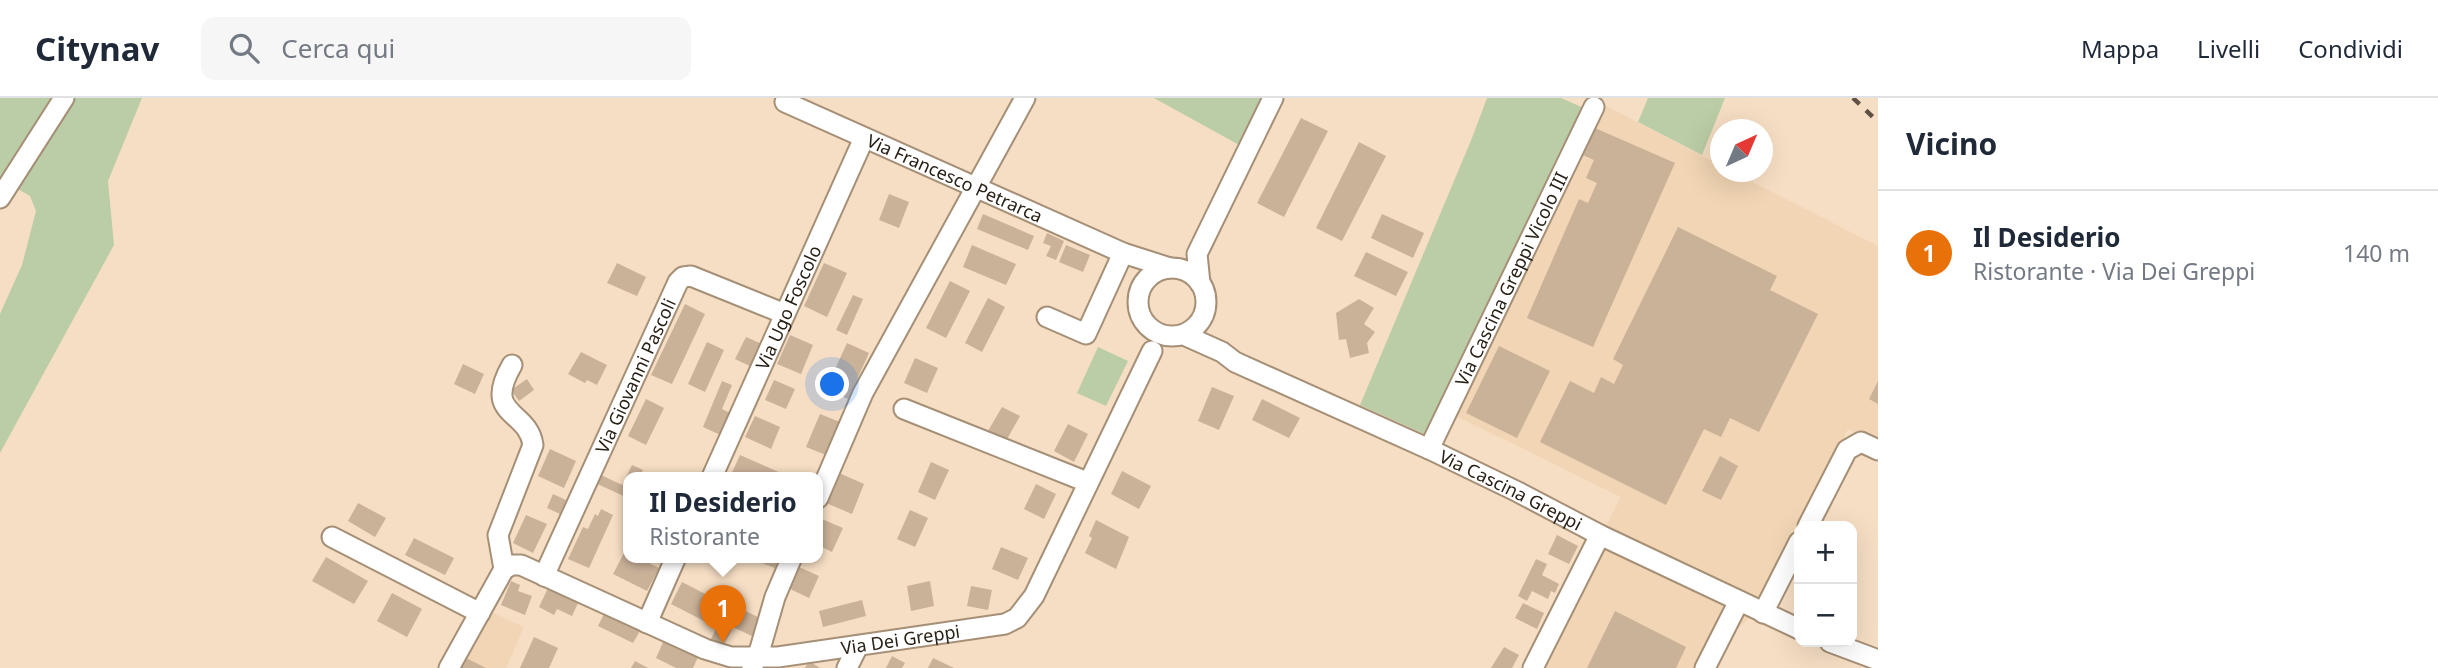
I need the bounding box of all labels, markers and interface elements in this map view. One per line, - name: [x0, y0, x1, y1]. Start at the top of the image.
- search box: [201, 17, 691, 80]
- text: Citynav: [35, 26, 159, 71]
- icon: search: [225, 29, 263, 67]
- text: Cerca qui: [281, 30, 395, 66]
- text: Mappa: [2081, 32, 2159, 65]
- text: Livelli: [2197, 32, 2260, 65]
- text: Condividi: [2298, 32, 2403, 65]
- north arrow: [1710, 119, 1773, 182]
- text: Vicino: [1906, 123, 1997, 164]
- street label: Via Francesco Petrarca: [863, 128, 1047, 228]
- street label: Via Cascina Greppi Vicolo III: [1449, 168, 1573, 390]
- text: Il Desiderio: [1973, 219, 2121, 255]
- text: 1: [1922, 237, 1936, 269]
- text: 140 m: [2343, 237, 2410, 269]
- street label: Via Ugo Foscolo: [750, 241, 826, 373]
- text: Ristorante · Via Dei Greppi: [1973, 255, 2255, 287]
- street label: Via Giovanni Pascoli: [590, 294, 681, 457]
- your location: [815, 367, 849, 401]
- street label: Via Cascina Greppi: [1435, 444, 1586, 536]
- popup: [623, 472, 823, 563]
- text: Il Desiderio: [649, 484, 797, 520]
- text: Ristorante: [649, 520, 760, 552]
- map controls: [1794, 521, 1857, 647]
- button: +: [1794, 521, 1857, 584]
- button: −: [1794, 584, 1857, 647]
- pin: 1: [700, 585, 746, 643]
- street label: Via Dei Greppi: [839, 619, 961, 660]

